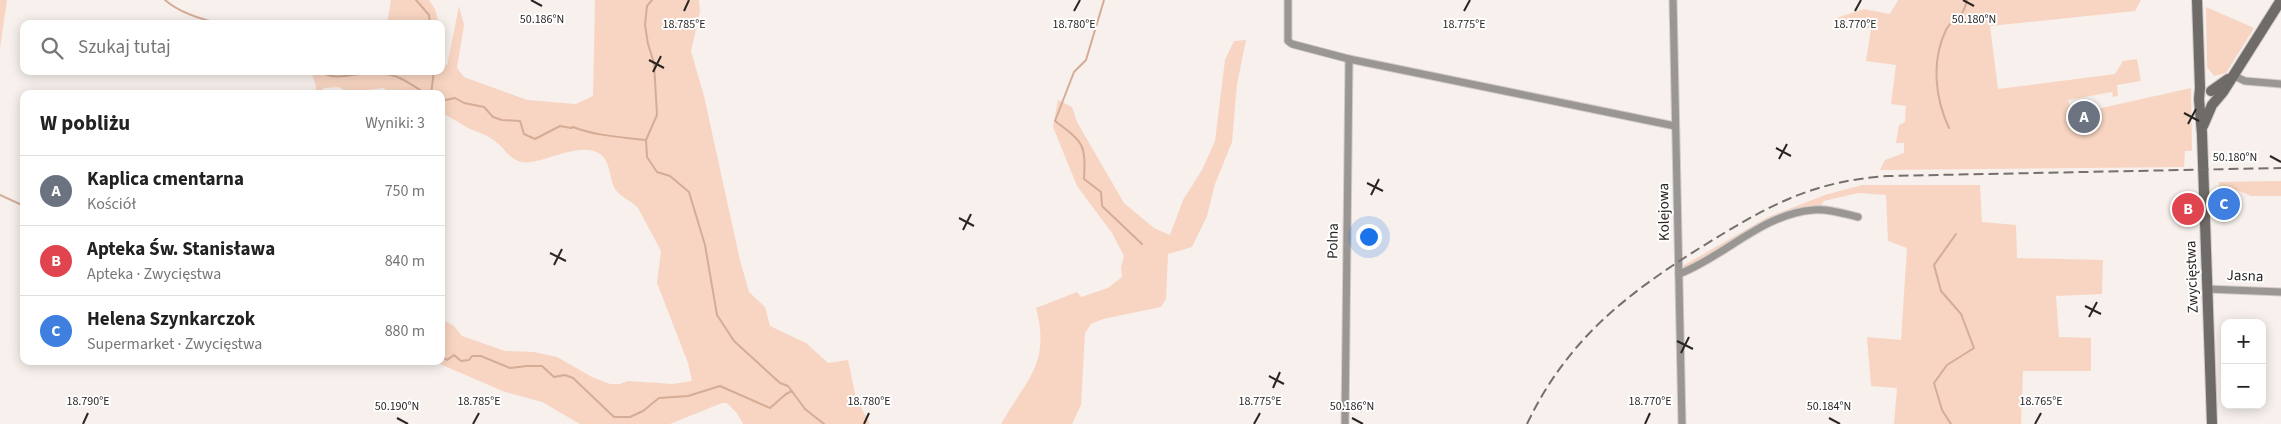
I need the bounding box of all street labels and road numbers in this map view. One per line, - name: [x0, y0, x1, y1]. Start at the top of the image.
- street label: Kolejowa: [1653, 183, 1675, 241]
- street label: Polna: [1322, 223, 1344, 259]
- street label: Zwycięstwa: [2180, 240, 2204, 314]
- street label: Jasna: [2226, 265, 2264, 287]

